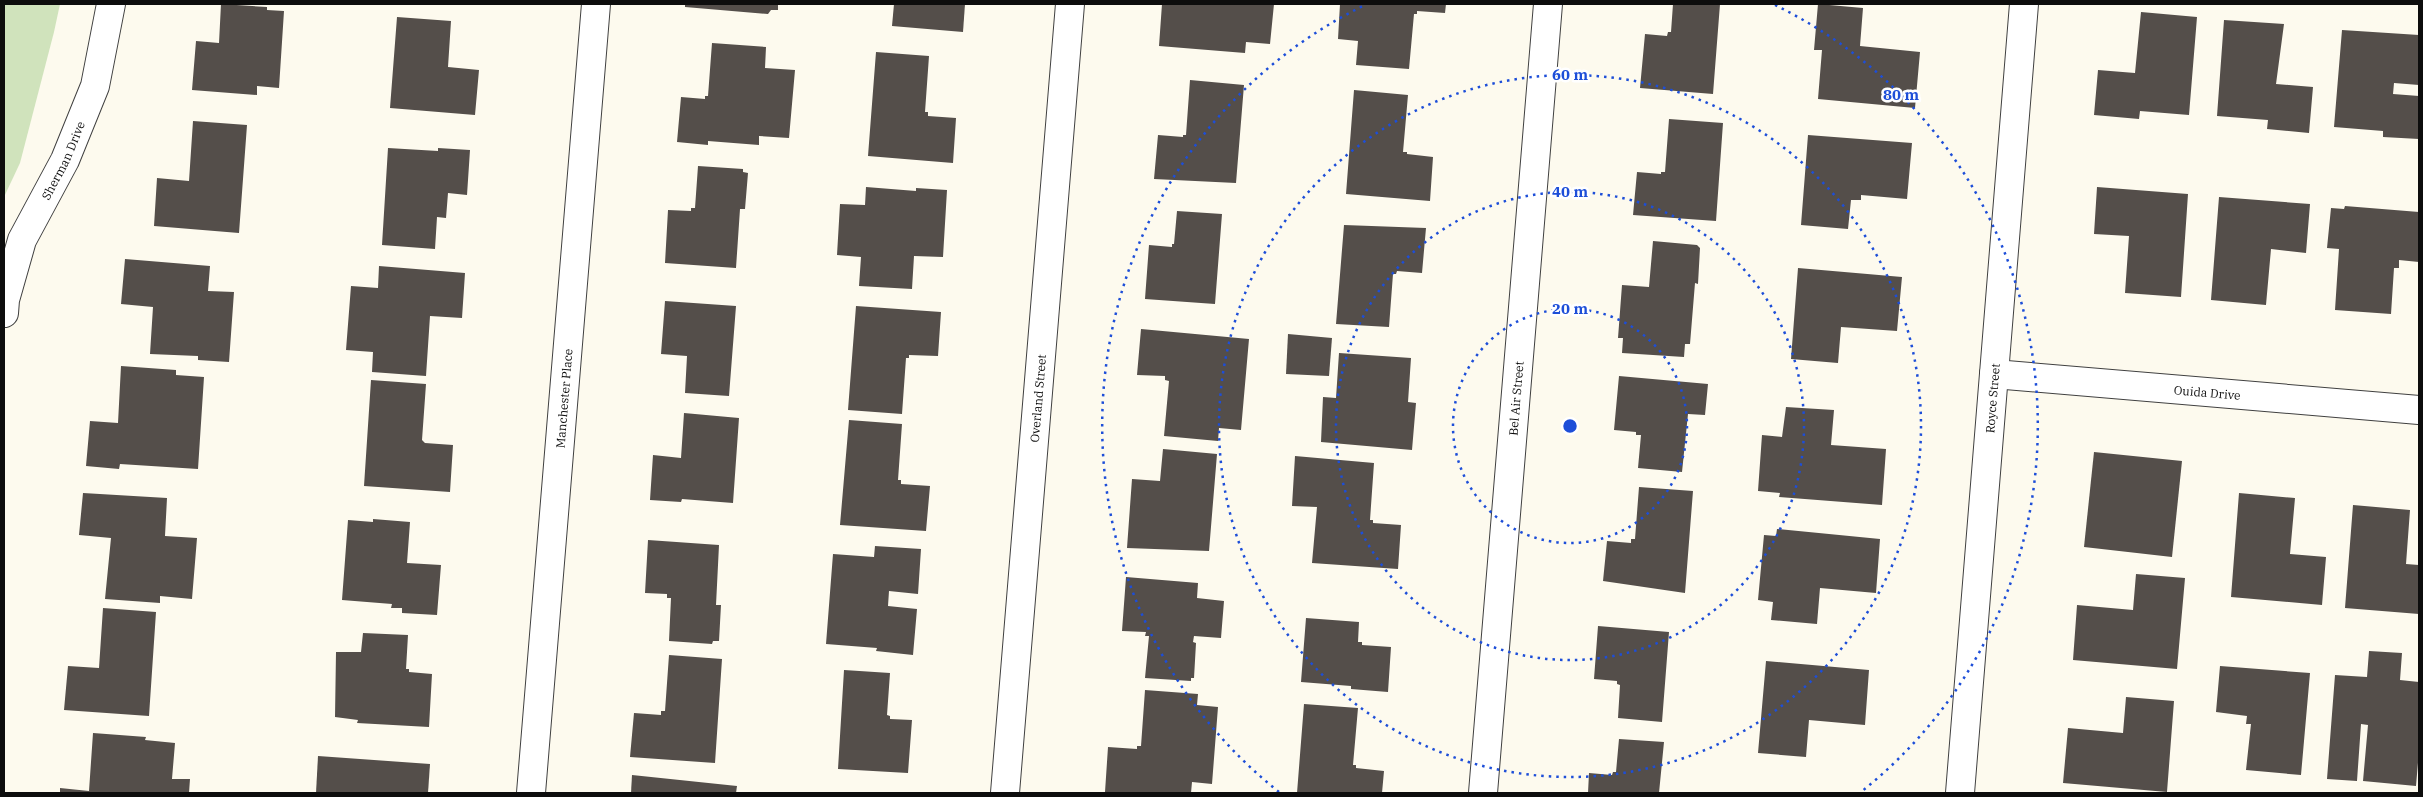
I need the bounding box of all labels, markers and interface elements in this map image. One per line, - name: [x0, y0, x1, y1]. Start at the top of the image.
- text: 60 m: [1552, 65, 1588, 84]
- text: 80 m: [1883, 85, 1919, 104]
- street label: Sherman Drive: [38, 119, 87, 202]
- text: 40 m: [1552, 182, 1588, 201]
- text: 20 m: [1552, 299, 1588, 318]
- street label: Manchester Place: [552, 348, 575, 449]
- street label: Overland Street: [1026, 354, 1049, 443]
- street label: Bel Air Street: [1505, 360, 1526, 436]
- street label: Royce Street: [1982, 363, 2002, 434]
- street label: Ouida Drive: [2173, 382, 2241, 402]
- centre of rings: [1561, 417, 1579, 435]

